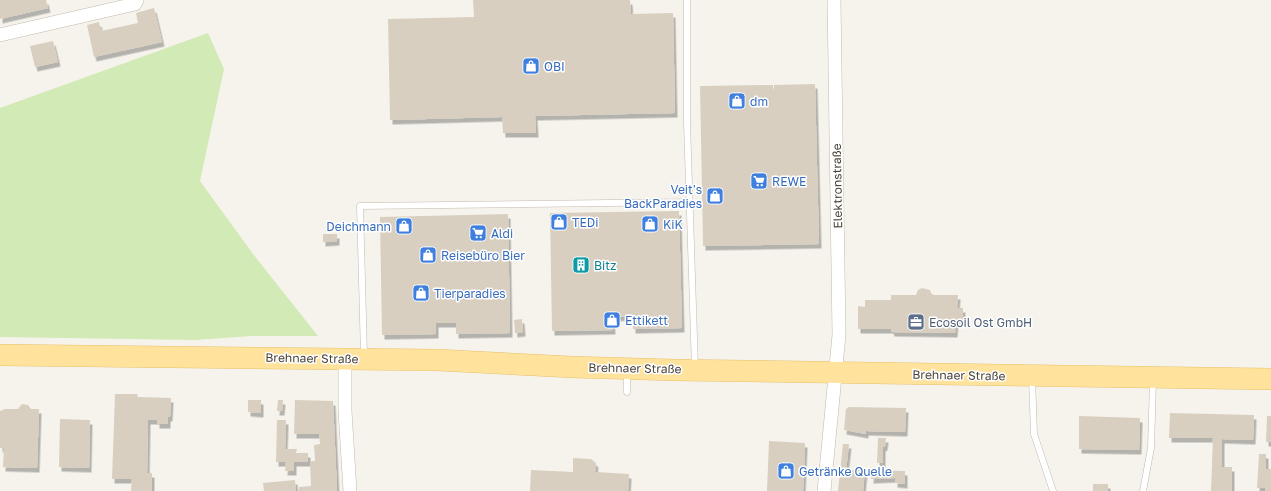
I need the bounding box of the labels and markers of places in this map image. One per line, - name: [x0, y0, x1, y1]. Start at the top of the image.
- shop icon: OBI: [521, 56, 541, 76]
- place label: OBI: [544, 59, 565, 74]
- shop icon: dm: [727, 91, 747, 111]
- place label: dm: [750, 94, 768, 109]
- supermarket icon: REWE: [749, 171, 769, 191]
- place label: REWE: [772, 174, 806, 189]
- place label: Veit's BackParadies: [624, 182, 702, 211]
- shop icon: Veit's BackParadies: [705, 186, 725, 206]
- shop icon: TEDi: [549, 212, 569, 232]
- shop icon: KiK: [640, 214, 660, 234]
- place label: TEDi: [572, 215, 598, 230]
- shop icon: Deichmann: [394, 216, 414, 236]
- place label: KiK: [663, 217, 683, 232]
- place label: Deichmann: [326, 219, 391, 234]
- supermarket icon: Aldi: [468, 223, 488, 243]
- place label: Aldi: [491, 226, 513, 241]
- shop icon: Reisebüro Bier: [418, 245, 438, 265]
- place label: Reisebüro Bier: [441, 248, 525, 263]
- building icon: Bitz: [571, 255, 591, 275]
- place label: Bitz: [594, 258, 616, 273]
- shop icon: Tierparadies: [411, 283, 431, 303]
- place label: Tierparadies: [434, 286, 506, 301]
- shop icon: Ettikett: [602, 310, 622, 330]
- office icon: Ecosoil Ost GmbH: [906, 312, 926, 332]
- place label: Ettikett: [625, 313, 668, 328]
- place label: Ecosoil Ost GmbH: [929, 315, 1032, 330]
- shop icon: Getränke Quelle: [776, 461, 796, 481]
- place label: Getränke Quelle: [799, 464, 892, 479]

